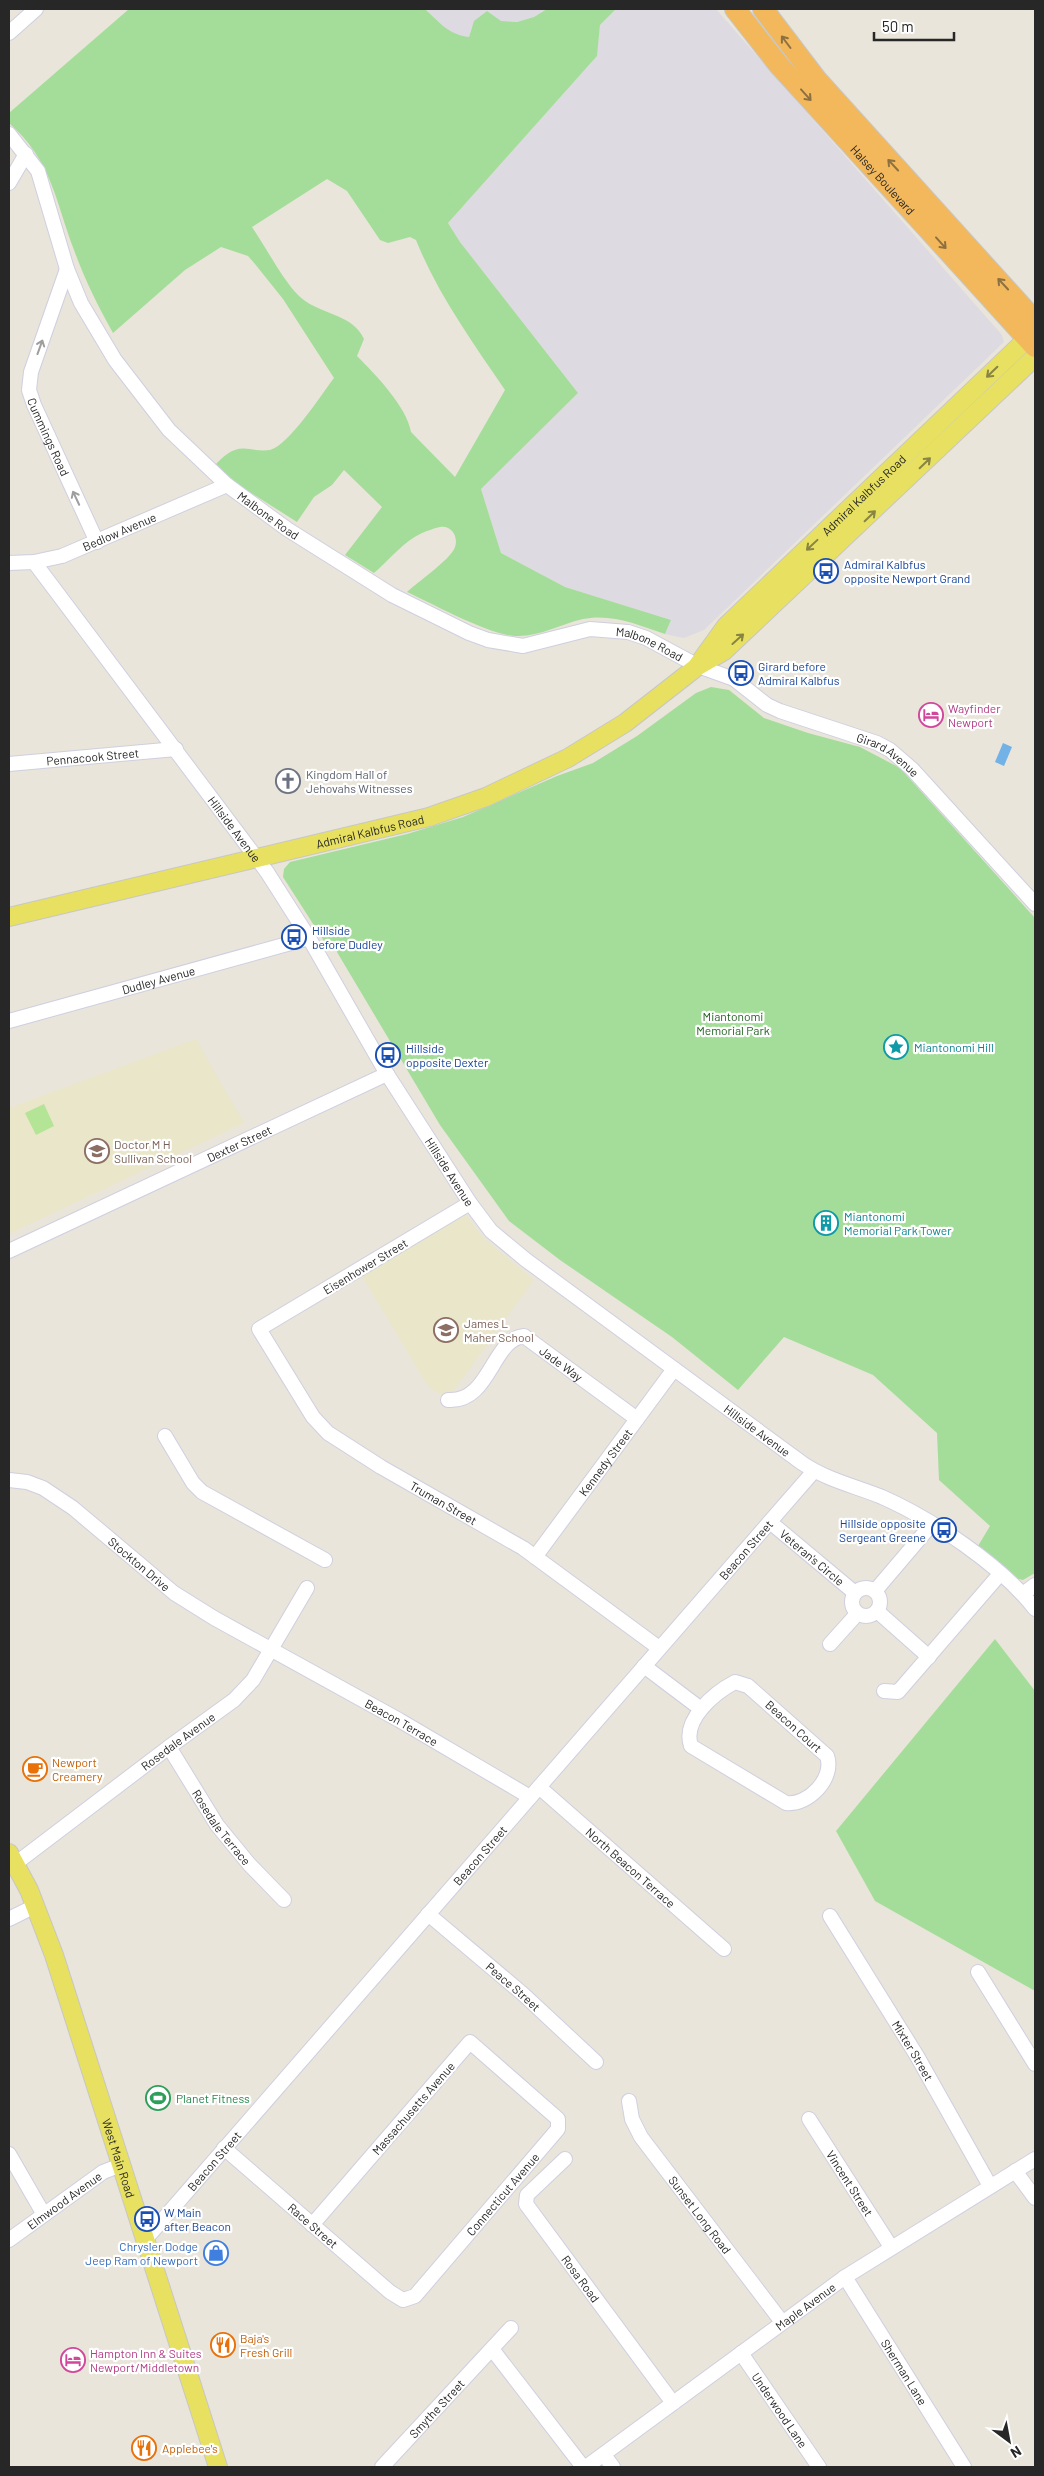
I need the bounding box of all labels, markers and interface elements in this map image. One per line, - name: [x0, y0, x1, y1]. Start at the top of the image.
- scale bar: [874, 10, 954, 42]
- text: 50 m: [882, 17, 914, 35]
- one-way arrow: [781, 36, 792, 49]
- one-way arrow: [800, 89, 812, 102]
- street label: Halsey Boulevard: [848, 142, 918, 217]
- one-way arrow: [887, 158, 899, 171]
- one-way arrow: [935, 236, 947, 249]
- one-way arrow: [997, 278, 1009, 291]
- one-way arrow: [35, 339, 45, 355]
- one-way arrow: [986, 366, 999, 378]
- street label: Cummings Road: [25, 396, 73, 478]
- street label: Admiral Kalbfus Road: [819, 452, 908, 538]
- one-way arrow: [919, 457, 931, 469]
- street label: Malbone Road: [235, 488, 302, 542]
- one-way arrow: [71, 491, 81, 506]
- street label: Bedlow Avenue: [80, 509, 158, 553]
- one-way arrow: [863, 510, 876, 522]
- one-way arrow: [806, 539, 819, 551]
- place label: Admiral Kalbfus opposite Newport Grand: [844, 557, 970, 585]
- bus stop icon: Admiral Kalbfus opposite Newport Grand: [813, 558, 839, 584]
- street label: Malbone Road: [615, 624, 686, 664]
- one-way arrow: [732, 633, 745, 645]
- place label: Girard before Admiral Kalbfus: [758, 659, 840, 687]
- bus stop icon: Girard before Admiral Kalbfus: [728, 660, 754, 686]
- place label: Wayfinder Newport: [948, 701, 1001, 729]
- hotel icon: Wayfinder Newport: [918, 702, 944, 728]
- street label: Girard Avenue: [855, 730, 922, 779]
- street label: Pennacook Street: [46, 745, 140, 768]
- place label: Kingdom Hall of Jehovahs Witnesses: [306, 767, 413, 795]
- church icon: Kingdom Hall of Jehovahs Witnesses: [275, 768, 301, 794]
- street label: Hillside Avenue: [205, 793, 264, 865]
- street label: Admiral Kalbfus Road: [314, 811, 425, 851]
- place label: Hillside before Dudley: [312, 923, 383, 951]
- bus stop icon: Hillside before Dudley: [281, 924, 307, 950]
- street label: Dudley Avenue: [120, 963, 197, 996]
- park label: Miantonomi Memorial Park: [696, 1009, 770, 1037]
- place icon: Miantonomi Hill: [883, 1034, 909, 1060]
- place label: Miantonomi Hill: [914, 1040, 994, 1054]
- place label: Hillside opposite Dexter: [406, 1041, 489, 1069]
- bus stop icon: Hillside opposite Dexter: [375, 1042, 401, 1068]
- street label: Dexter Street: [205, 1122, 274, 1164]
- street label: Hillside Avenue: [423, 1135, 477, 1209]
- place label: Doctor M H Sullivan School: [114, 1137, 192, 1165]
- school or university icon: Doctor M H Sullivan School: [84, 1138, 110, 1164]
- place label: Miantonomi Memorial Park Tower: [844, 1209, 952, 1237]
- building icon: Miantonomi Memorial Park Tower: [813, 1210, 839, 1236]
- street label: Eisenhower Street: [320, 1235, 410, 1297]
- place label: James L Maher School: [464, 1316, 534, 1344]
- school or university icon: James L Maher School: [433, 1317, 459, 1343]
- street label: Jade Way: [537, 1343, 586, 1384]
- street label: Hillside Avenue: [722, 1401, 793, 1459]
- street label: Kennedy Street: [576, 1426, 635, 1498]
- street label: Truman Street: [408, 1478, 480, 1527]
- place label: Hillside opposite Sergeant Greene: [839, 1516, 926, 1544]
- street label: Beacon Street: [716, 1517, 775, 1582]
- bus stop icon: Hillside opposite Sergeant Greene: [931, 1517, 957, 1543]
- street label: Veteran's Circle: [777, 1526, 847, 1588]
- street label: Stockton Drive: [106, 1534, 173, 1594]
- street label: Beacon Terrace: [363, 1696, 441, 1748]
- street label: Beacon Court: [763, 1697, 825, 1755]
- street label: Rosedale Avenue: [138, 1709, 218, 1773]
- place label: Newport Creamery: [52, 1755, 103, 1783]
- cafe icon: Newport Creamery: [22, 1756, 48, 1782]
- street label: Rosedale Terrace: [190, 1787, 254, 1868]
- street label: Beacon Street: [450, 1823, 509, 1888]
- street label: North Beacon Terrace: [583, 1825, 678, 1910]
- street label: Peace Street: [483, 1959, 543, 2014]
- street label: Mixter Street: [890, 2018, 936, 2083]
- street label: Massachusetts Avenue: [369, 2059, 457, 2157]
- sports icon: Planet Fitness: [145, 2085, 171, 2111]
- place label: Planet Fitness: [176, 2091, 250, 2105]
- street label: West Main Road: [100, 2117, 138, 2199]
- street label: Beacon Street: [184, 2128, 244, 2193]
- street label: Vincent Street: [824, 2148, 876, 2218]
- street label: Connecticut Avenue: [463, 2150, 542, 2238]
- street label: Elmwood Avenue: [24, 2169, 104, 2232]
- street label: Sunset Long Road: [666, 2173, 734, 2256]
- street label: Race Street: [285, 2200, 341, 2251]
- place label: W Main after Beacon: [164, 2205, 231, 2233]
- bus stop icon: W Main after Beacon: [134, 2206, 160, 2232]
- place label: Chrysler Dodge Jeep Ram of Newport: [85, 2239, 198, 2267]
- shop icon: Chrysler Dodge Jeep Ram of Newport: [203, 2240, 229, 2266]
- street label: Rosa Road: [559, 2252, 603, 2305]
- street label: Maple Avenue: [773, 2279, 838, 2333]
- place label: Baja's Fresh Grill: [240, 2331, 292, 2359]
- restaurant icon: Baja's Fresh Grill: [210, 2332, 236, 2358]
- street label: Sherman Lane: [879, 2336, 930, 2407]
- place label: Hampton Inn & Suites Newport/Middletown: [90, 2346, 202, 2374]
- hotel icon: Hampton Inn & Suites Newport/Middletown: [60, 2347, 86, 2373]
- street label: Underwood Lane: [749, 2370, 811, 2450]
- street label: Smythe Street: [406, 2376, 467, 2441]
- north arrow: [984, 2416, 1034, 2466]
- restaurant icon: Applebee's: [131, 2435, 157, 2461]
- place label: Applebee's: [162, 2441, 218, 2455]
- text: N: [1008, 2443, 1025, 2462]

